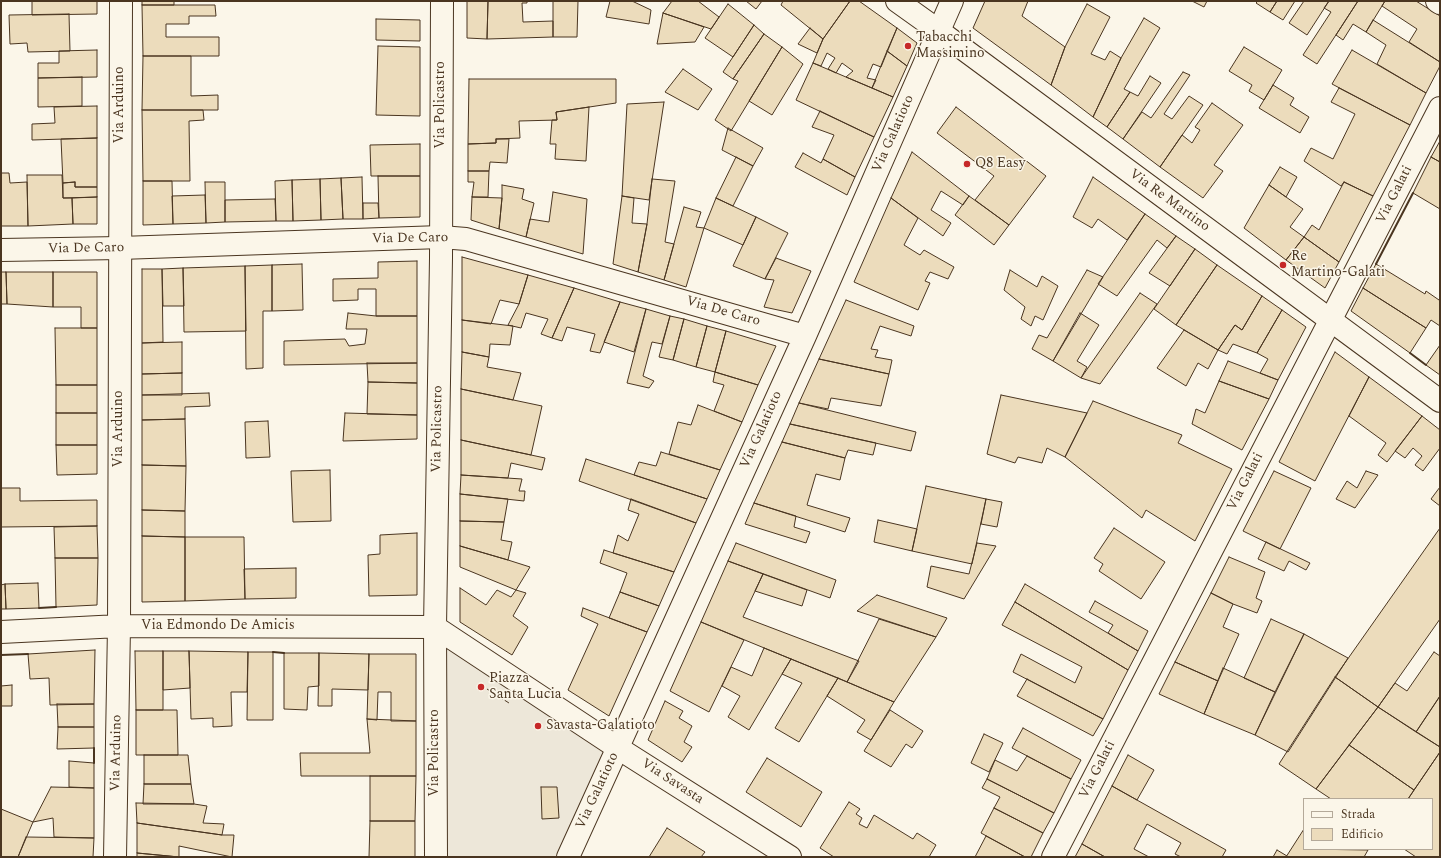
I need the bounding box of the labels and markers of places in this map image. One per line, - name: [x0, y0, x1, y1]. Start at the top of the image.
- place label: Tabacchi Massimino: [916, 30, 985, 62]
- marker: Tabacchi Massimino: [903, 41, 913, 51]
- place label: Q8 Easy: [975, 156, 1026, 172]
- marker: Q8 Easy: [962, 159, 972, 169]
- place label: Re Martino-Galati: [1291, 249, 1385, 282]
- marker: Re Martino-Galati: [1278, 260, 1288, 270]
- place label: Piazza Santa Lucia: [489, 671, 562, 704]
- marker: Piazza Santa Lucia: [476, 682, 486, 692]
- place label: Savasta-Galatioto: [546, 718, 655, 734]
- marker: Savasta-Galatioto: [533, 721, 543, 731]

